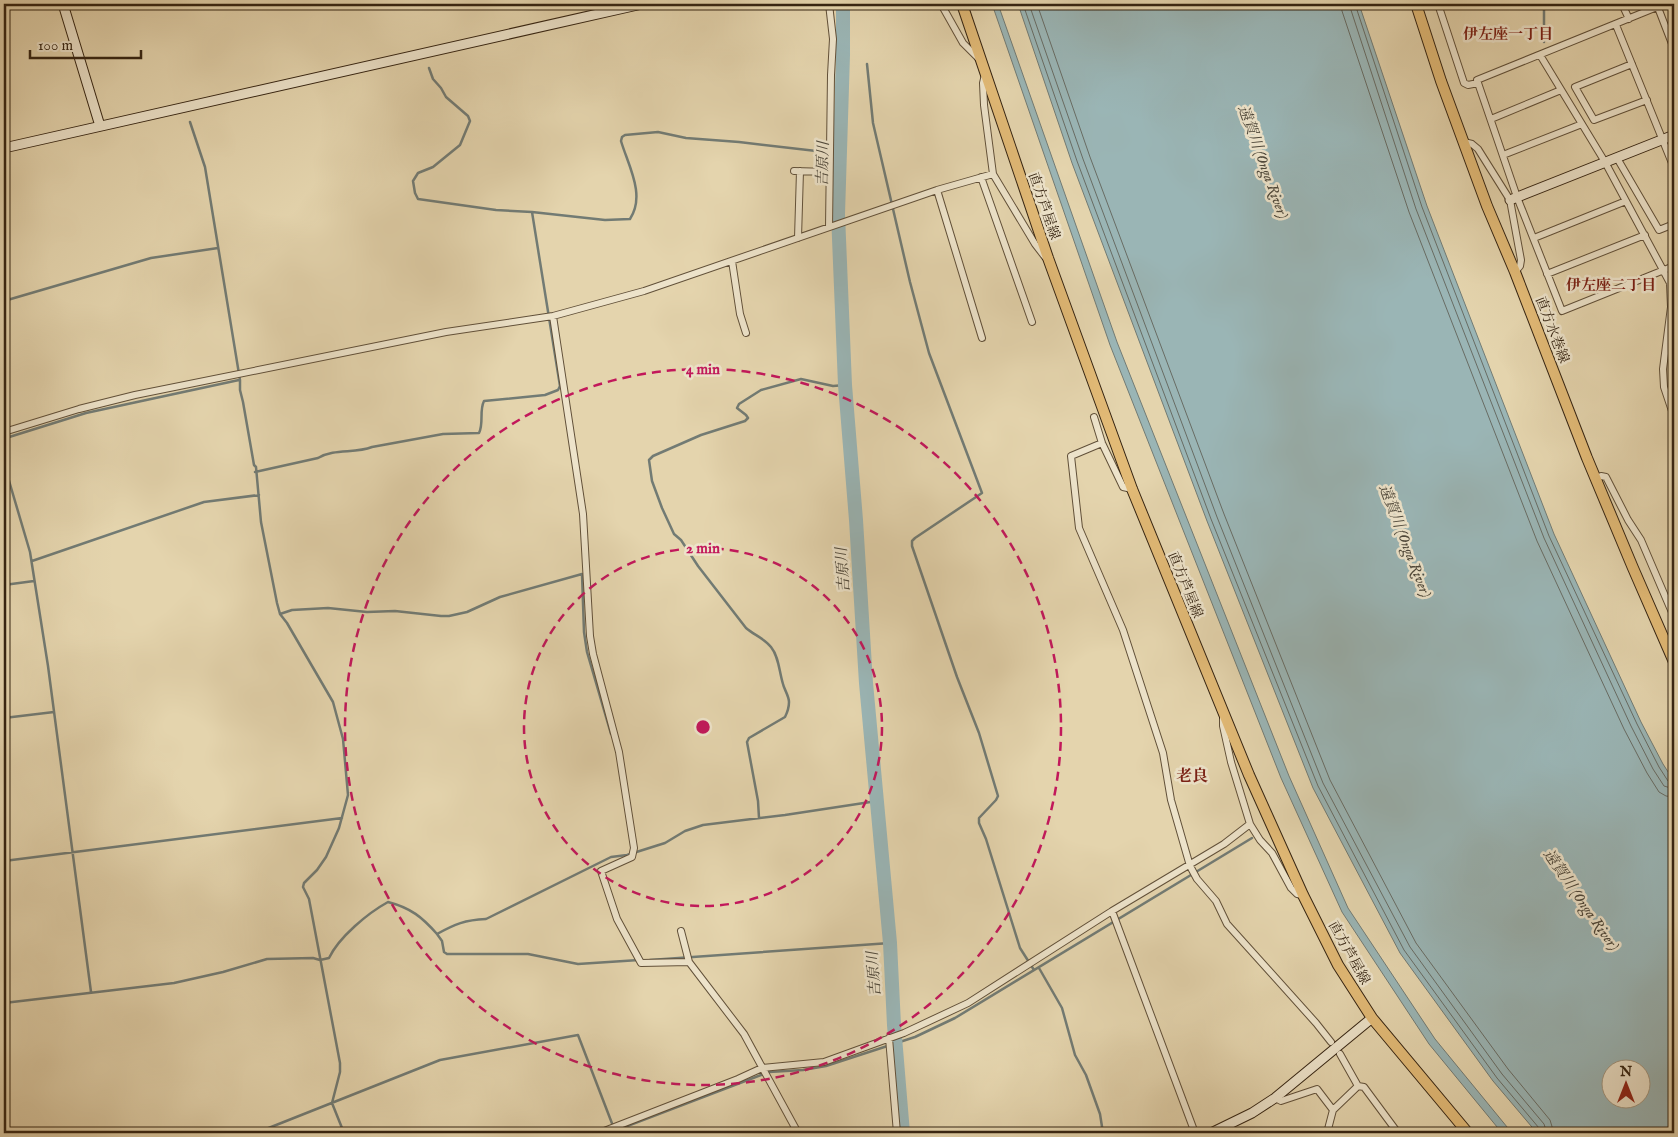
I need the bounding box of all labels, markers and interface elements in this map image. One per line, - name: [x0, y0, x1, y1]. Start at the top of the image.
- district label: 伊左座一丁目: [1463, 25, 1553, 44]
- scale bar: [30, 28, 141, 60]
- text: 100 m: [38, 36, 74, 55]
- water label: 遠賀川 (Onga River): [1233, 102, 1292, 222]
- water label: 吉原川: [813, 139, 833, 187]
- street label: 直方芦屋線: [1024, 170, 1064, 242]
- district label: 伊左座二丁目: [1566, 276, 1656, 295]
- street label: 直方水巻線: [1531, 294, 1573, 366]
- text: 4 min: [686, 360, 720, 379]
- water label: 遠賀川 (Onga River): [1374, 482, 1435, 601]
- text: 2 min: [686, 539, 720, 558]
- water label: 吉原川: [832, 545, 854, 593]
- street label: 直方芦屋線: [1164, 549, 1206, 621]
- centre of rings: [694, 718, 712, 736]
- district label: 老良: [1176, 767, 1208, 787]
- water label: 遠賀川 (Onga River): [1538, 845, 1623, 955]
- street label: 直方芦屋線: [1324, 918, 1374, 988]
- water label: 吉原川: [863, 949, 885, 997]
- north arrow: [1600, 1060, 1650, 1110]
- text: N: [1619, 1063, 1632, 1081]

